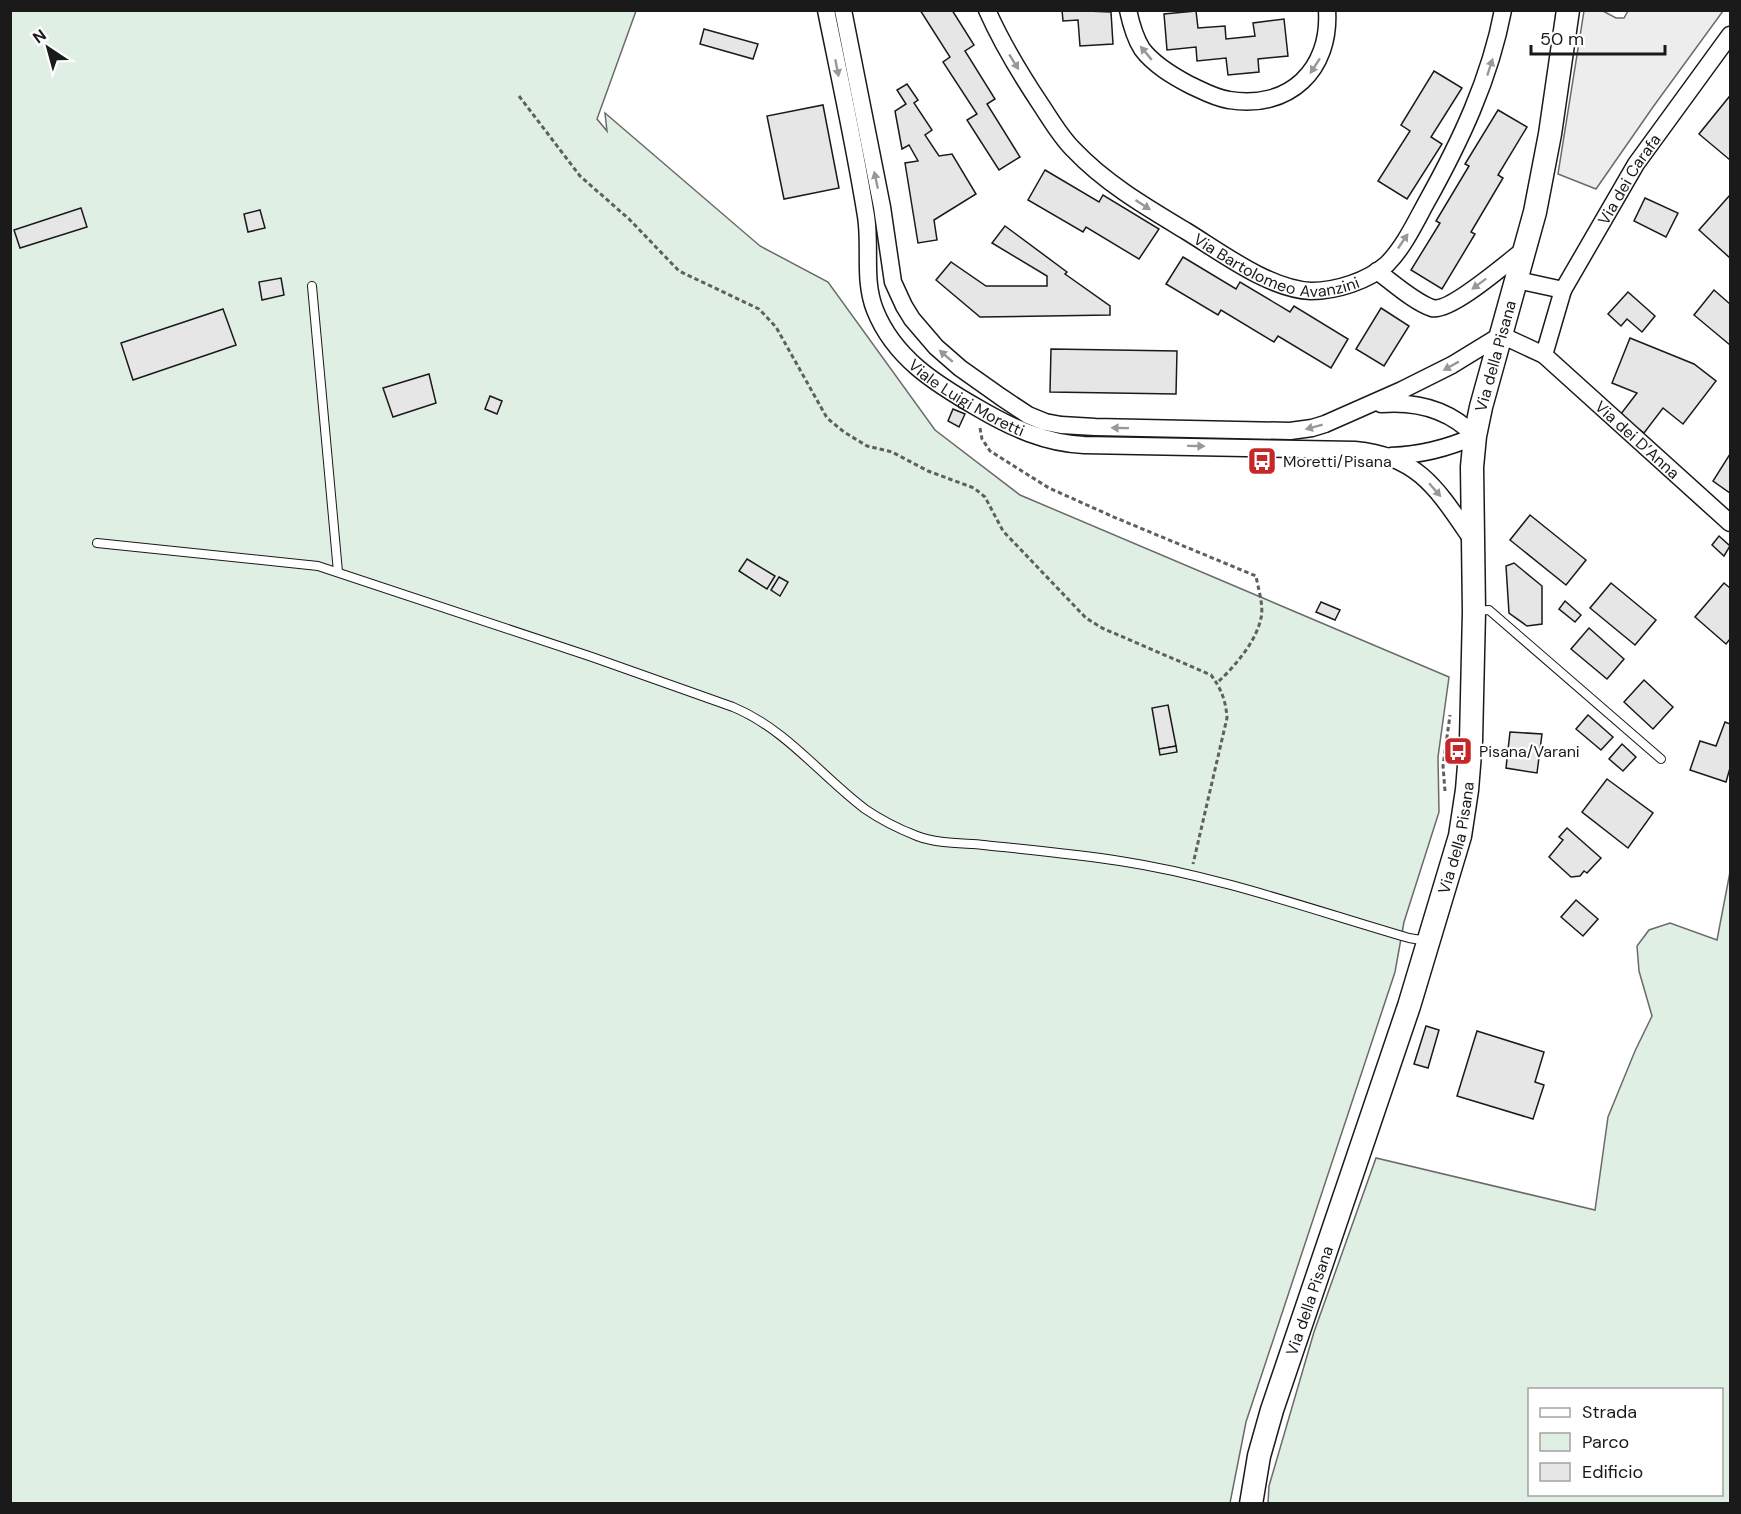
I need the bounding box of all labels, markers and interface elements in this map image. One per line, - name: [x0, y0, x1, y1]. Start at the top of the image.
- north arrow: [18, 18, 78, 78]
- scale bar: [1531, 18, 1664, 56]
- text: N: [29, 24, 50, 48]
- text: 50 m: [1540, 27, 1584, 51]
- one-way arrow: [1140, 45, 1153, 61]
- one-way arrow: [1009, 54, 1020, 70]
- one-way arrow: [1309, 58, 1320, 74]
- one-way arrow: [1485, 58, 1495, 76]
- one-way arrow: [833, 59, 842, 78]
- street label: Via dei Carafa: [1593, 130, 1666, 229]
- one-way arrow: [871, 171, 881, 190]
- one-way arrow: [1135, 199, 1151, 210]
- street label: Via Bartolomeo Avanzini: [1190, 229, 1362, 302]
- one-way arrow: [1397, 234, 1409, 250]
- one-way arrow: [1472, 278, 1488, 290]
- street label: Via della Pisana: [1470, 298, 1521, 414]
- one-way arrow: [939, 350, 954, 363]
- street label: Viale Luigi Moretti: [904, 355, 1028, 441]
- one-way arrow: [1442, 361, 1459, 371]
- street label: Via dei D’Anna: [1590, 396, 1684, 483]
- one-way arrow: [1305, 422, 1324, 432]
- one-way arrow: [1111, 423, 1130, 433]
- one-way arrow: [1187, 441, 1206, 451]
- bus stop icon: Moretti/Pisana: [1246, 445, 1278, 477]
- place label: Moretti/Pisana: [1283, 451, 1392, 472]
- one-way arrow: [1429, 482, 1442, 498]
- bus stop icon: Pisana/Varani: [1442, 735, 1474, 767]
- place label: Pisana/Varani: [1479, 741, 1580, 762]
- street label: Via della Pisana: [1433, 781, 1479, 896]
- street label: Via della Pisana: [1281, 1243, 1338, 1358]
- legend: [1528, 1388, 1723, 1496]
- text: Strada: [1582, 1400, 1637, 1424]
- text: Parco: [1582, 1430, 1629, 1454]
- text: Edificio: [1582, 1460, 1643, 1484]

